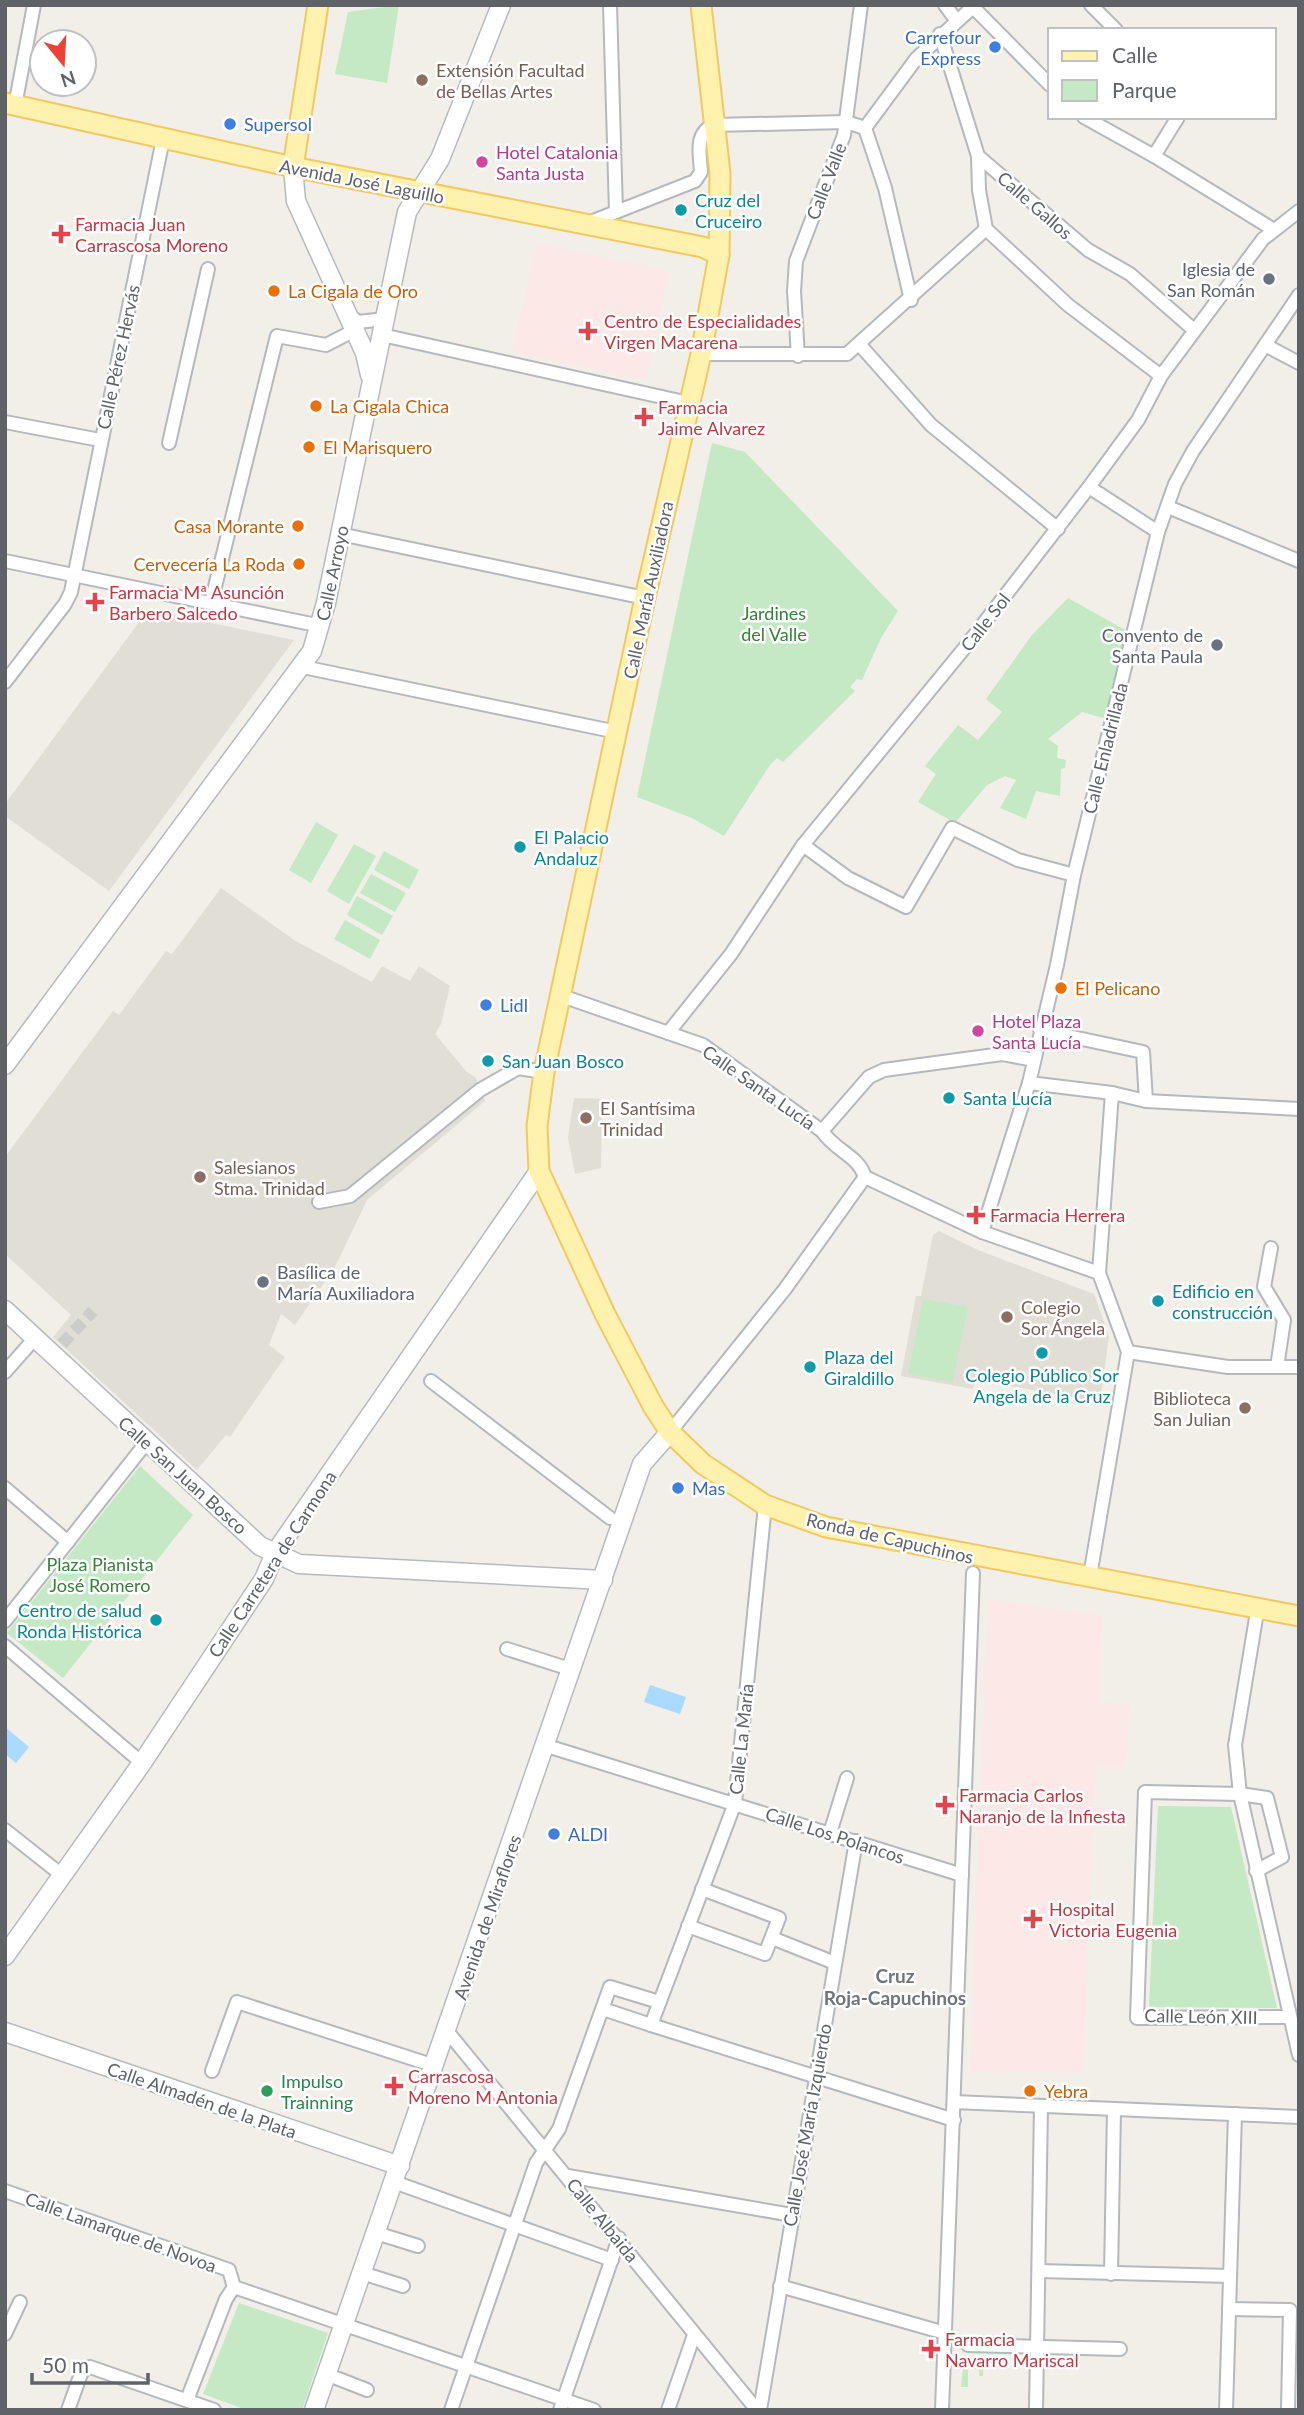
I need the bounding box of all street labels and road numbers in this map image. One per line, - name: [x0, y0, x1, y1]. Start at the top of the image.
- street label: Calle Valle: [801, 139, 851, 223]
- street label: Avenida José Laguillo: [278, 154, 446, 208]
- street label: Calle Gallos: [993, 166, 1077, 244]
- street label: Calle Pérez Hervás: [92, 283, 144, 431]
- street label: Calle María Auxiliadora: [618, 499, 678, 681]
- street label: Calle Arroyo: [311, 523, 353, 623]
- street label: Calle Sol: [955, 589, 1015, 655]
- street label: Calle Enladrillada: [1078, 680, 1132, 816]
- street label: Calle Santa Lucía: [698, 1040, 820, 1134]
- street label: Calle San Juan Bosco: [114, 1411, 252, 1539]
- street label: Calle Carretera de Carmona: [203, 1466, 341, 1662]
- street label: Ronda de Capuchinos: [804, 1508, 976, 1568]
- street label: Calle La María: [724, 1682, 758, 1796]
- street label: Calle Los Polancos: [763, 1802, 908, 1868]
- street label: Avenida de Miraflores: [448, 1832, 526, 2002]
- street label: Calle León XIII: [1144, 2004, 1258, 2028]
- street label: Calle José María Izquierdo: [778, 2022, 836, 2228]
- street label: Calle Almadén de la Plata: [105, 2057, 299, 2143]
- street label: Calle Albaida: [562, 2174, 644, 2266]
- street label: Calle Lamarque de Novoa: [22, 2187, 220, 2277]

